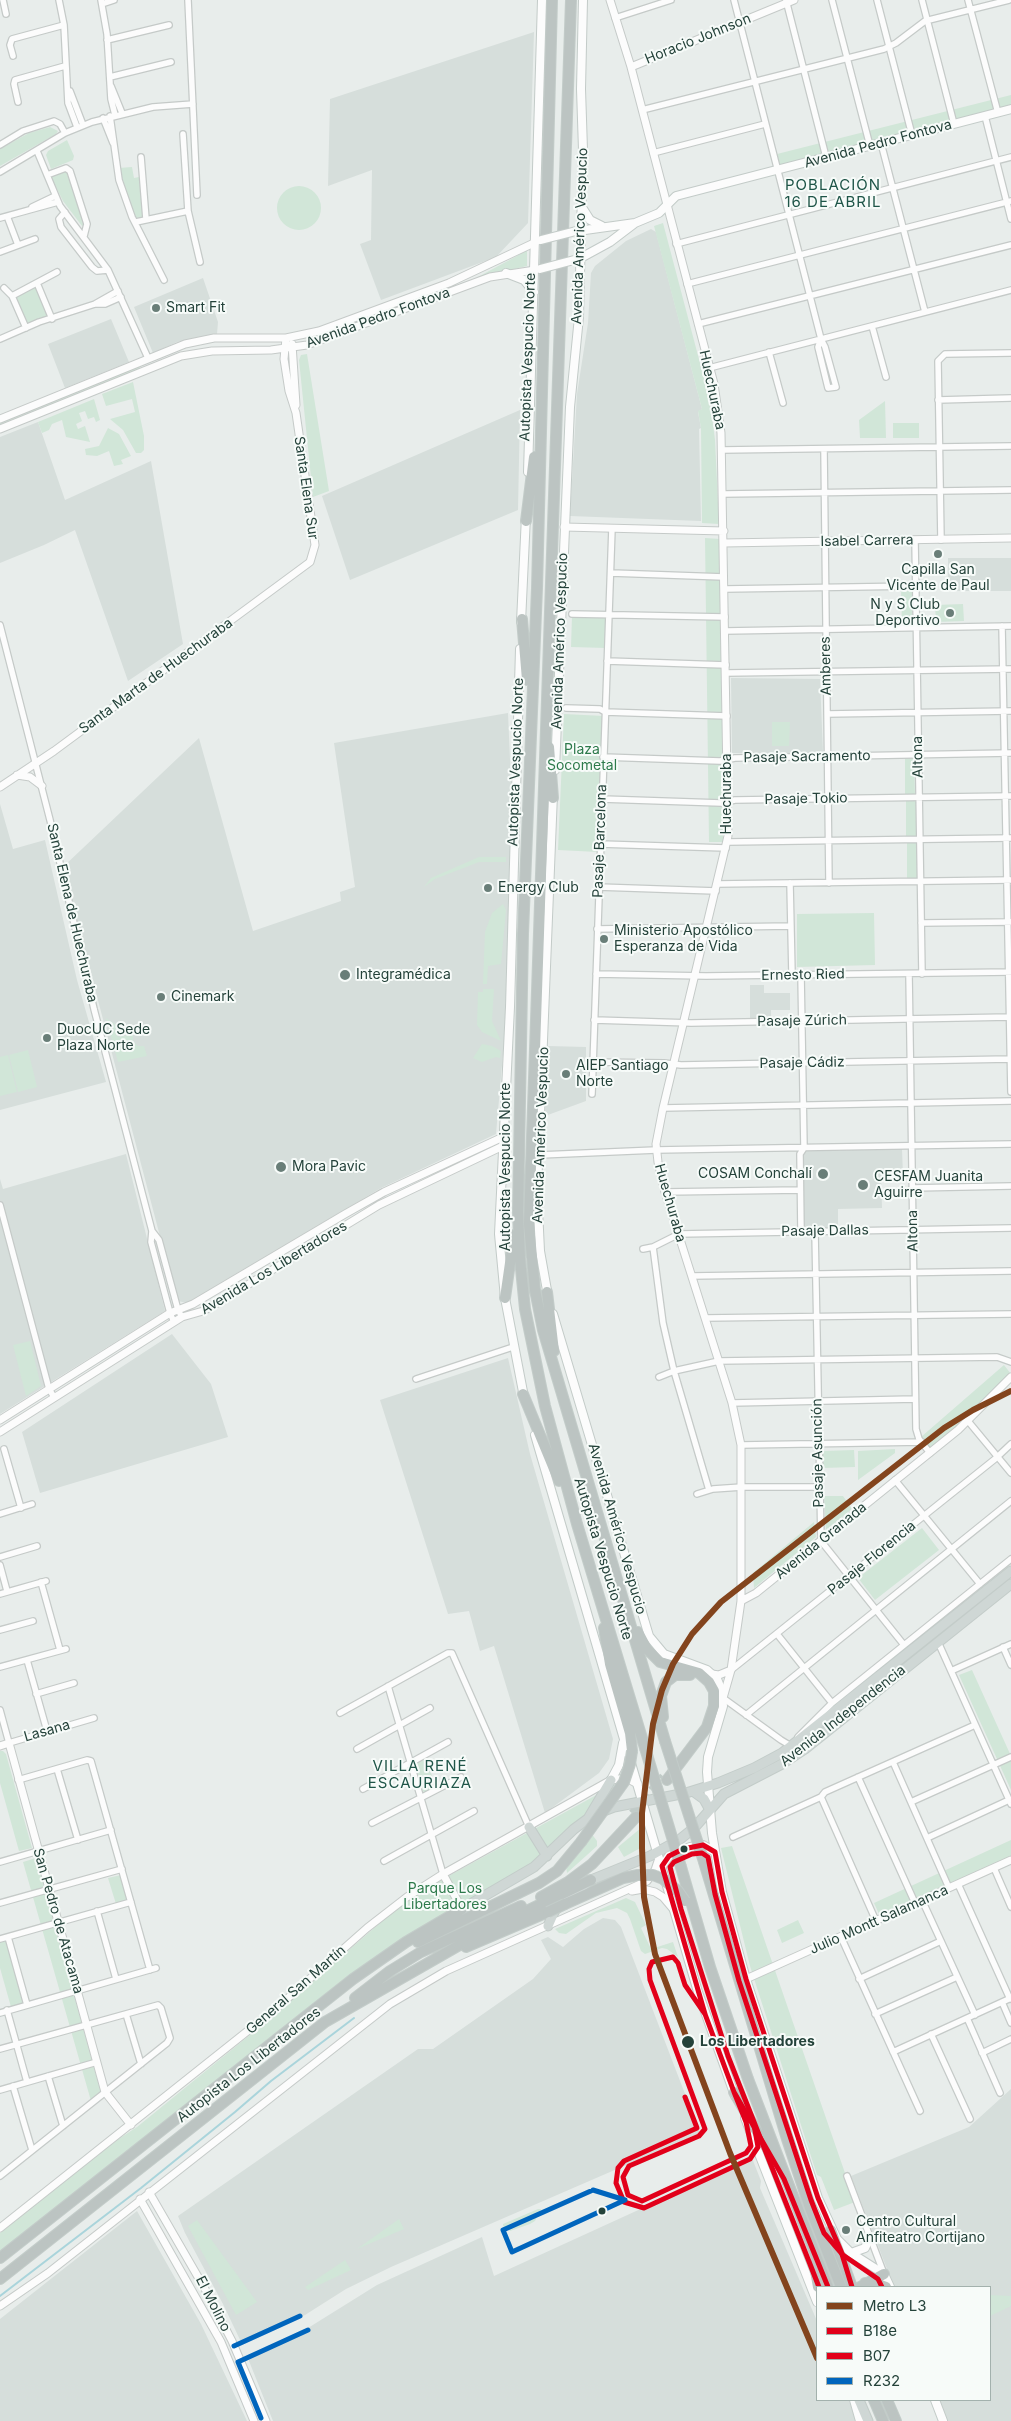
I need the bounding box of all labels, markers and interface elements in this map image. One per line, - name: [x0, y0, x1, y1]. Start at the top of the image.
- street label: Horacio Johnson: [643, 10, 753, 68]
- street label: Avenida Pedro Fontova: [802, 116, 954, 172]
- street label: Avenida Américo Vespucio: [569, 147, 591, 325]
- district label: POBLACIÓN 16 DE ABRIL: [783, 176, 883, 211]
- street label: Autopista Vespucio Norte: [517, 272, 539, 442]
- street label: Avenida Pedro Fontova: [304, 284, 452, 352]
- place label: Smart Fit: [166, 300, 225, 316]
- marker: Smart Fit: [150, 302, 162, 314]
- street label: Huechuraba: [695, 349, 729, 431]
- street label: Santa Elena Sur: [290, 435, 322, 541]
- street label: Isabel Carrera: [820, 532, 914, 550]
- marker: Capilla San Vicente de Paul: [932, 548, 944, 560]
- street label: Avenida Américo Vespucio: [549, 552, 571, 730]
- place label: Capilla San Vicente de Paul: [886, 562, 990, 594]
- place label: N y S Club Deportivo: [870, 597, 940, 630]
- marker: N y S Club Deportivo: [944, 607, 956, 619]
- street label: Santa Marta de Huechuraba: [76, 615, 236, 737]
- street label: Amberes: [817, 636, 835, 696]
- street label: Autopista Vespucio Norte: [505, 677, 527, 847]
- street label: Altona: [909, 736, 927, 778]
- park label: Plaza Socometal: [547, 742, 617, 774]
- street label: Pasaje Sacramento: [743, 747, 871, 767]
- street label: Huechuraba: [719, 753, 735, 835]
- street label: Pasaje Barcelona: [590, 784, 610, 898]
- street label: Pasaje Tokio: [764, 790, 848, 808]
- street label: Santa Elena de Huechuraba: [43, 822, 101, 1004]
- place label: Energy Club: [498, 880, 579, 896]
- marker: Energy Club: [482, 882, 494, 894]
- place label: Ministerio Apostólico Esperanza de Vida: [614, 923, 753, 956]
- marker: Ministerio Apostólico Esperanza de Vida: [598, 933, 610, 945]
- street label: Ernesto Ried: [761, 966, 845, 984]
- place label: Integramédica: [356, 967, 451, 983]
- marker: Integramédica: [338, 968, 352, 982]
- place label: Cinemark: [171, 989, 234, 1005]
- marker: Cinemark: [155, 991, 167, 1003]
- street label: Pasaje Zúrich: [757, 1012, 847, 1030]
- place label: DuocUC Sede Plaza Norte: [57, 1022, 150, 1054]
- marker: DuocUC Sede Plaza Norte: [41, 1032, 53, 1044]
- street label: Avenida Américo Vespucio: [530, 1046, 552, 1224]
- street label: Pasaje Cádiz: [759, 1054, 845, 1072]
- place label: AIEP Santiago Norte: [576, 1058, 669, 1090]
- marker: AIEP Santiago Norte: [560, 1068, 572, 1080]
- street label: Autopista Vespucio Norte: [498, 1083, 514, 1251]
- place label: Mora Pavic: [292, 1159, 366, 1175]
- marker: Mora Pavic: [274, 1160, 288, 1174]
- street label: Huechuraba: [651, 1162, 689, 1244]
- place label: COSAM Conchalí: [698, 1166, 812, 1182]
- marker: COSAM Conchalí: [816, 1167, 830, 1181]
- place label: CESFAM Juanita Aguirre: [874, 1169, 983, 1202]
- marker: CESFAM Juanita Aguirre: [856, 1178, 870, 1192]
- street label: Altona: [904, 1210, 922, 1252]
- street label: Avenida Los Libertadores: [198, 1218, 350, 1318]
- street label: Pasaje Dallas: [781, 1222, 869, 1240]
- street label: Pasaje Asunción: [809, 1398, 827, 1508]
- street label: Avenida Américo Vespucio: [585, 1442, 649, 1616]
- street label: Autopista Vespucio Norte: [570, 1476, 636, 1642]
- street label: Avenida Granada: [772, 1499, 870, 1583]
- street label: Pasaje Florencia: [825, 1517, 919, 1599]
- street label: Avenida Independencia: [777, 1662, 909, 1770]
- street label: Lasana: [22, 1716, 72, 1746]
- district label: VILLA RENÉ ESCAURIAZA: [367, 1757, 473, 1792]
- unlabelled marker: [679, 1844, 689, 1854]
- street label: San Pedro de Atacama: [29, 1846, 87, 1996]
- park label: Parque Los Libertadores: [403, 1881, 487, 1914]
- street label: Julio Montt Salamanca: [807, 1882, 951, 1958]
- street label: General San Martín: [243, 1942, 349, 2038]
- street label: Autopista Los Libertadores: [174, 2004, 324, 2126]
- marker: Los Libertadores: [680, 2034, 696, 2050]
- place label: Los Libertadores: [700, 2034, 815, 2050]
- unlabelled marker: [597, 2206, 607, 2216]
- place label: Centro Cultural Anfiteatro Cortijano: [856, 2214, 985, 2246]
- marker: Centro Cultural Anfiteatro Cortijano: [840, 2224, 852, 2236]
- street label: El Molino: [192, 2273, 234, 2335]
- legend: [816, 2286, 991, 2401]
- text: Metro L3: [863, 2296, 927, 2315]
- text: B18e: [863, 2321, 897, 2340]
- text: B07: [863, 2346, 890, 2365]
- text: R232: [863, 2371, 900, 2390]

